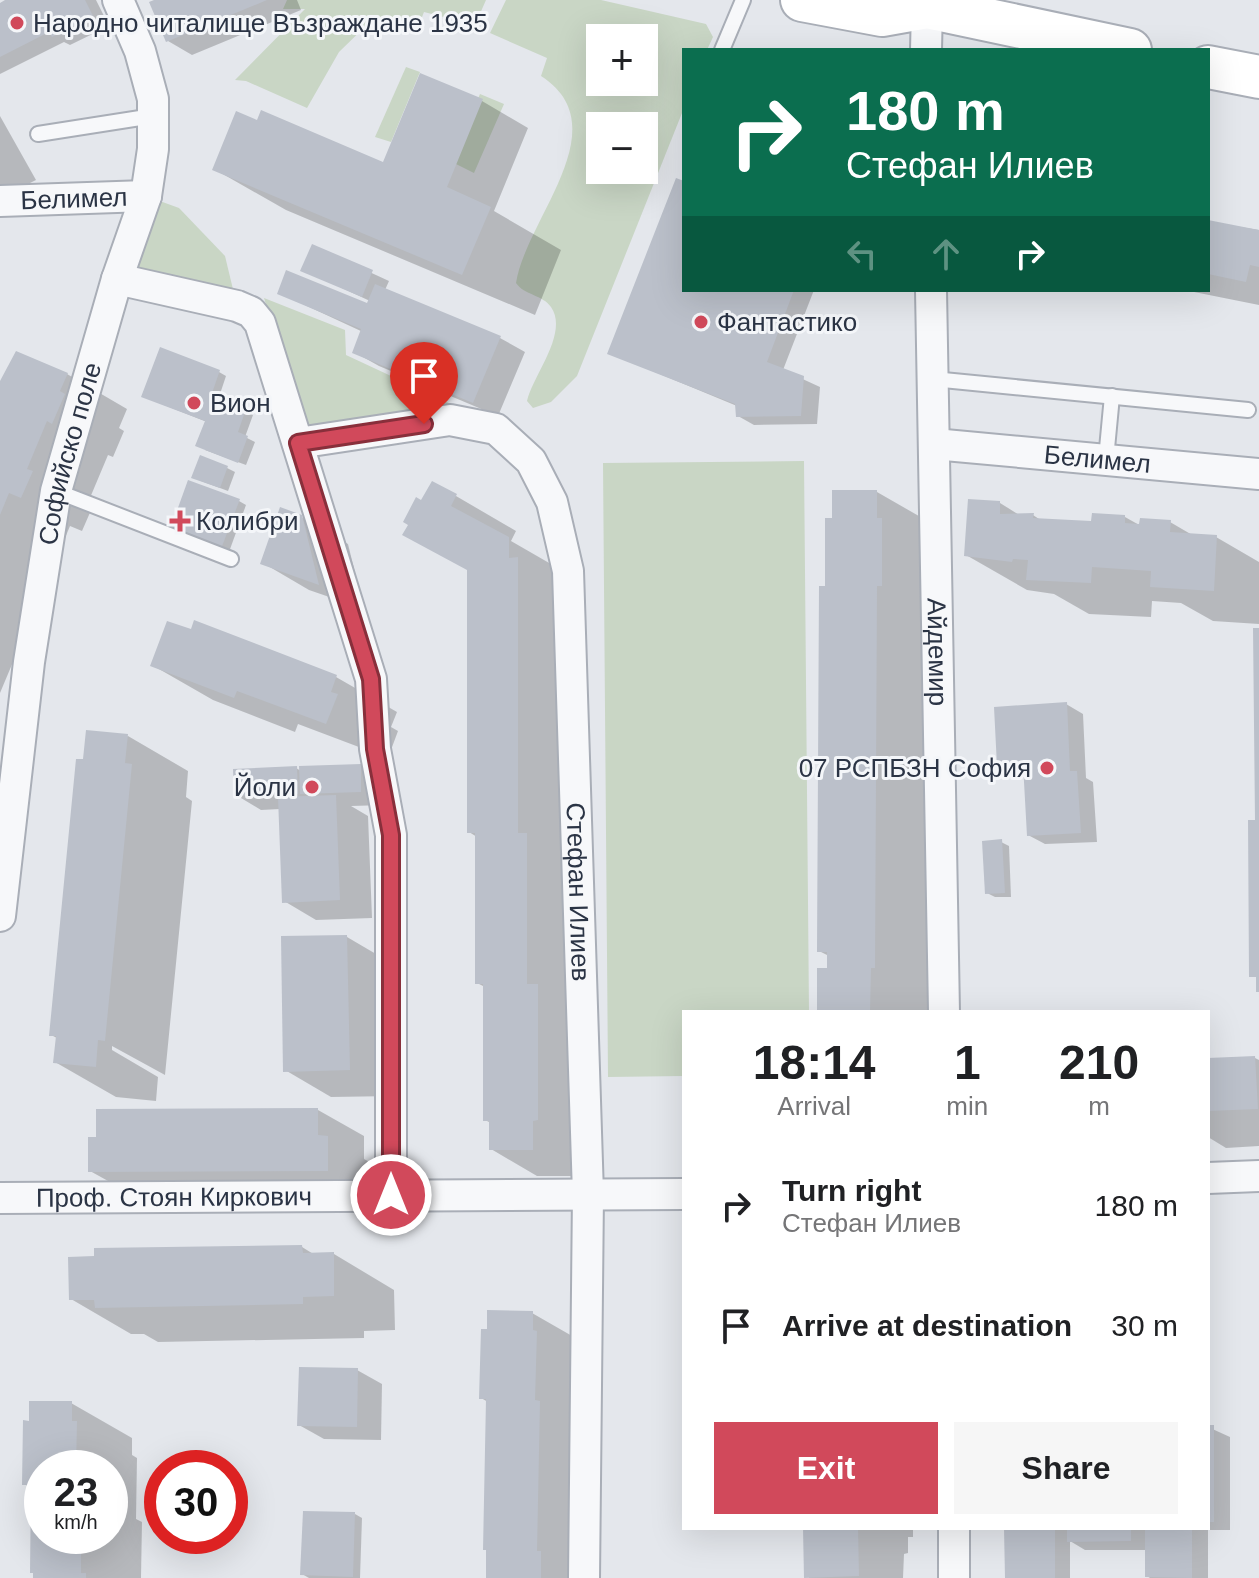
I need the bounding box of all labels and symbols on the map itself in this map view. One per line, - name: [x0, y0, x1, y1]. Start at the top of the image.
- place label: Народно читалище Възраждане 1935: [33, 8, 488, 38]
- marker: Народно читалище Възраждане 1935: [8, 14, 26, 32]
- street label: Белимел: [20, 182, 128, 215]
- place label: Фантастико: [717, 307, 857, 337]
- marker: Фантастико: [692, 313, 710, 331]
- pin: [390, 342, 458, 424]
- street label: Софийско поле: [33, 359, 107, 547]
- place label: Вион: [210, 388, 271, 418]
- marker: Вион: [185, 394, 203, 412]
- street label: Белимел: [1043, 439, 1152, 479]
- place label: Колибри: [196, 506, 299, 536]
- marker: Колибри: [171, 512, 189, 530]
- street label: Айдемир: [922, 597, 953, 706]
- place label: 07 РСПБЗН София: [799, 753, 1031, 783]
- marker: 07 РСПБЗН София: [1038, 759, 1056, 777]
- place label: Йоли: [234, 772, 296, 802]
- marker: Йоли: [303, 778, 321, 796]
- street label: Стефан Илиев: [560, 802, 596, 982]
- position arrow: [349, 1153, 433, 1237]
- street label: Проф. Стоян Киркович: [36, 1181, 312, 1213]
- speed limit sign: 30: [144, 1450, 248, 1554]

